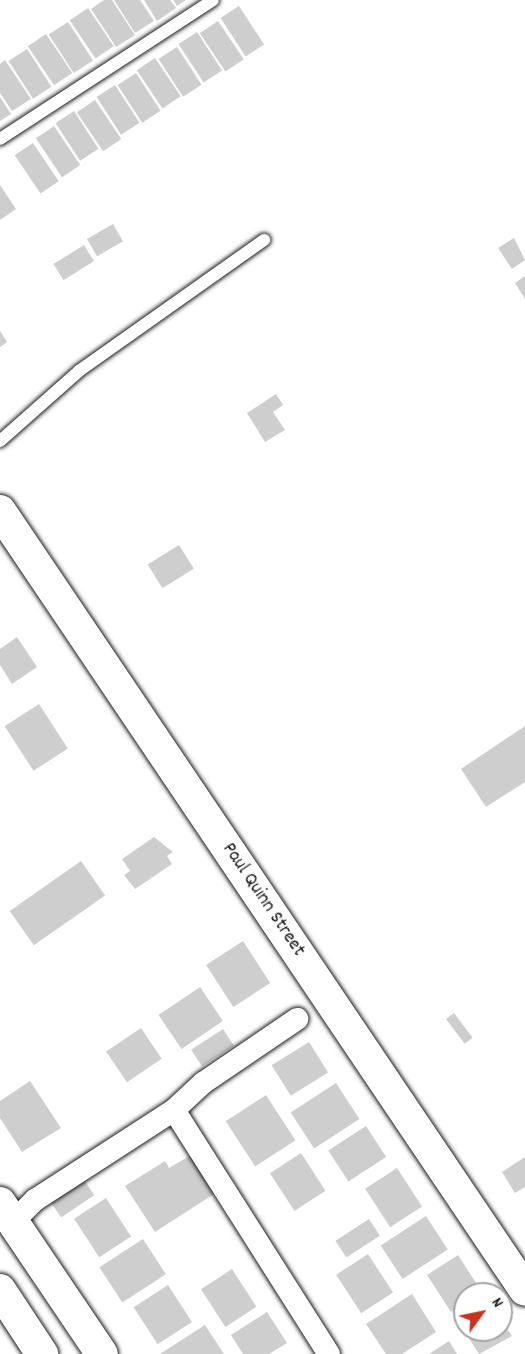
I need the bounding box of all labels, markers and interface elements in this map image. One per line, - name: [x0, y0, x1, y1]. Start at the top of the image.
- street label: Paul Quinn Street: [216, 839, 310, 961]
- north arrow: [453, 1282, 513, 1342]
- text: N: [485, 1293, 509, 1313]

